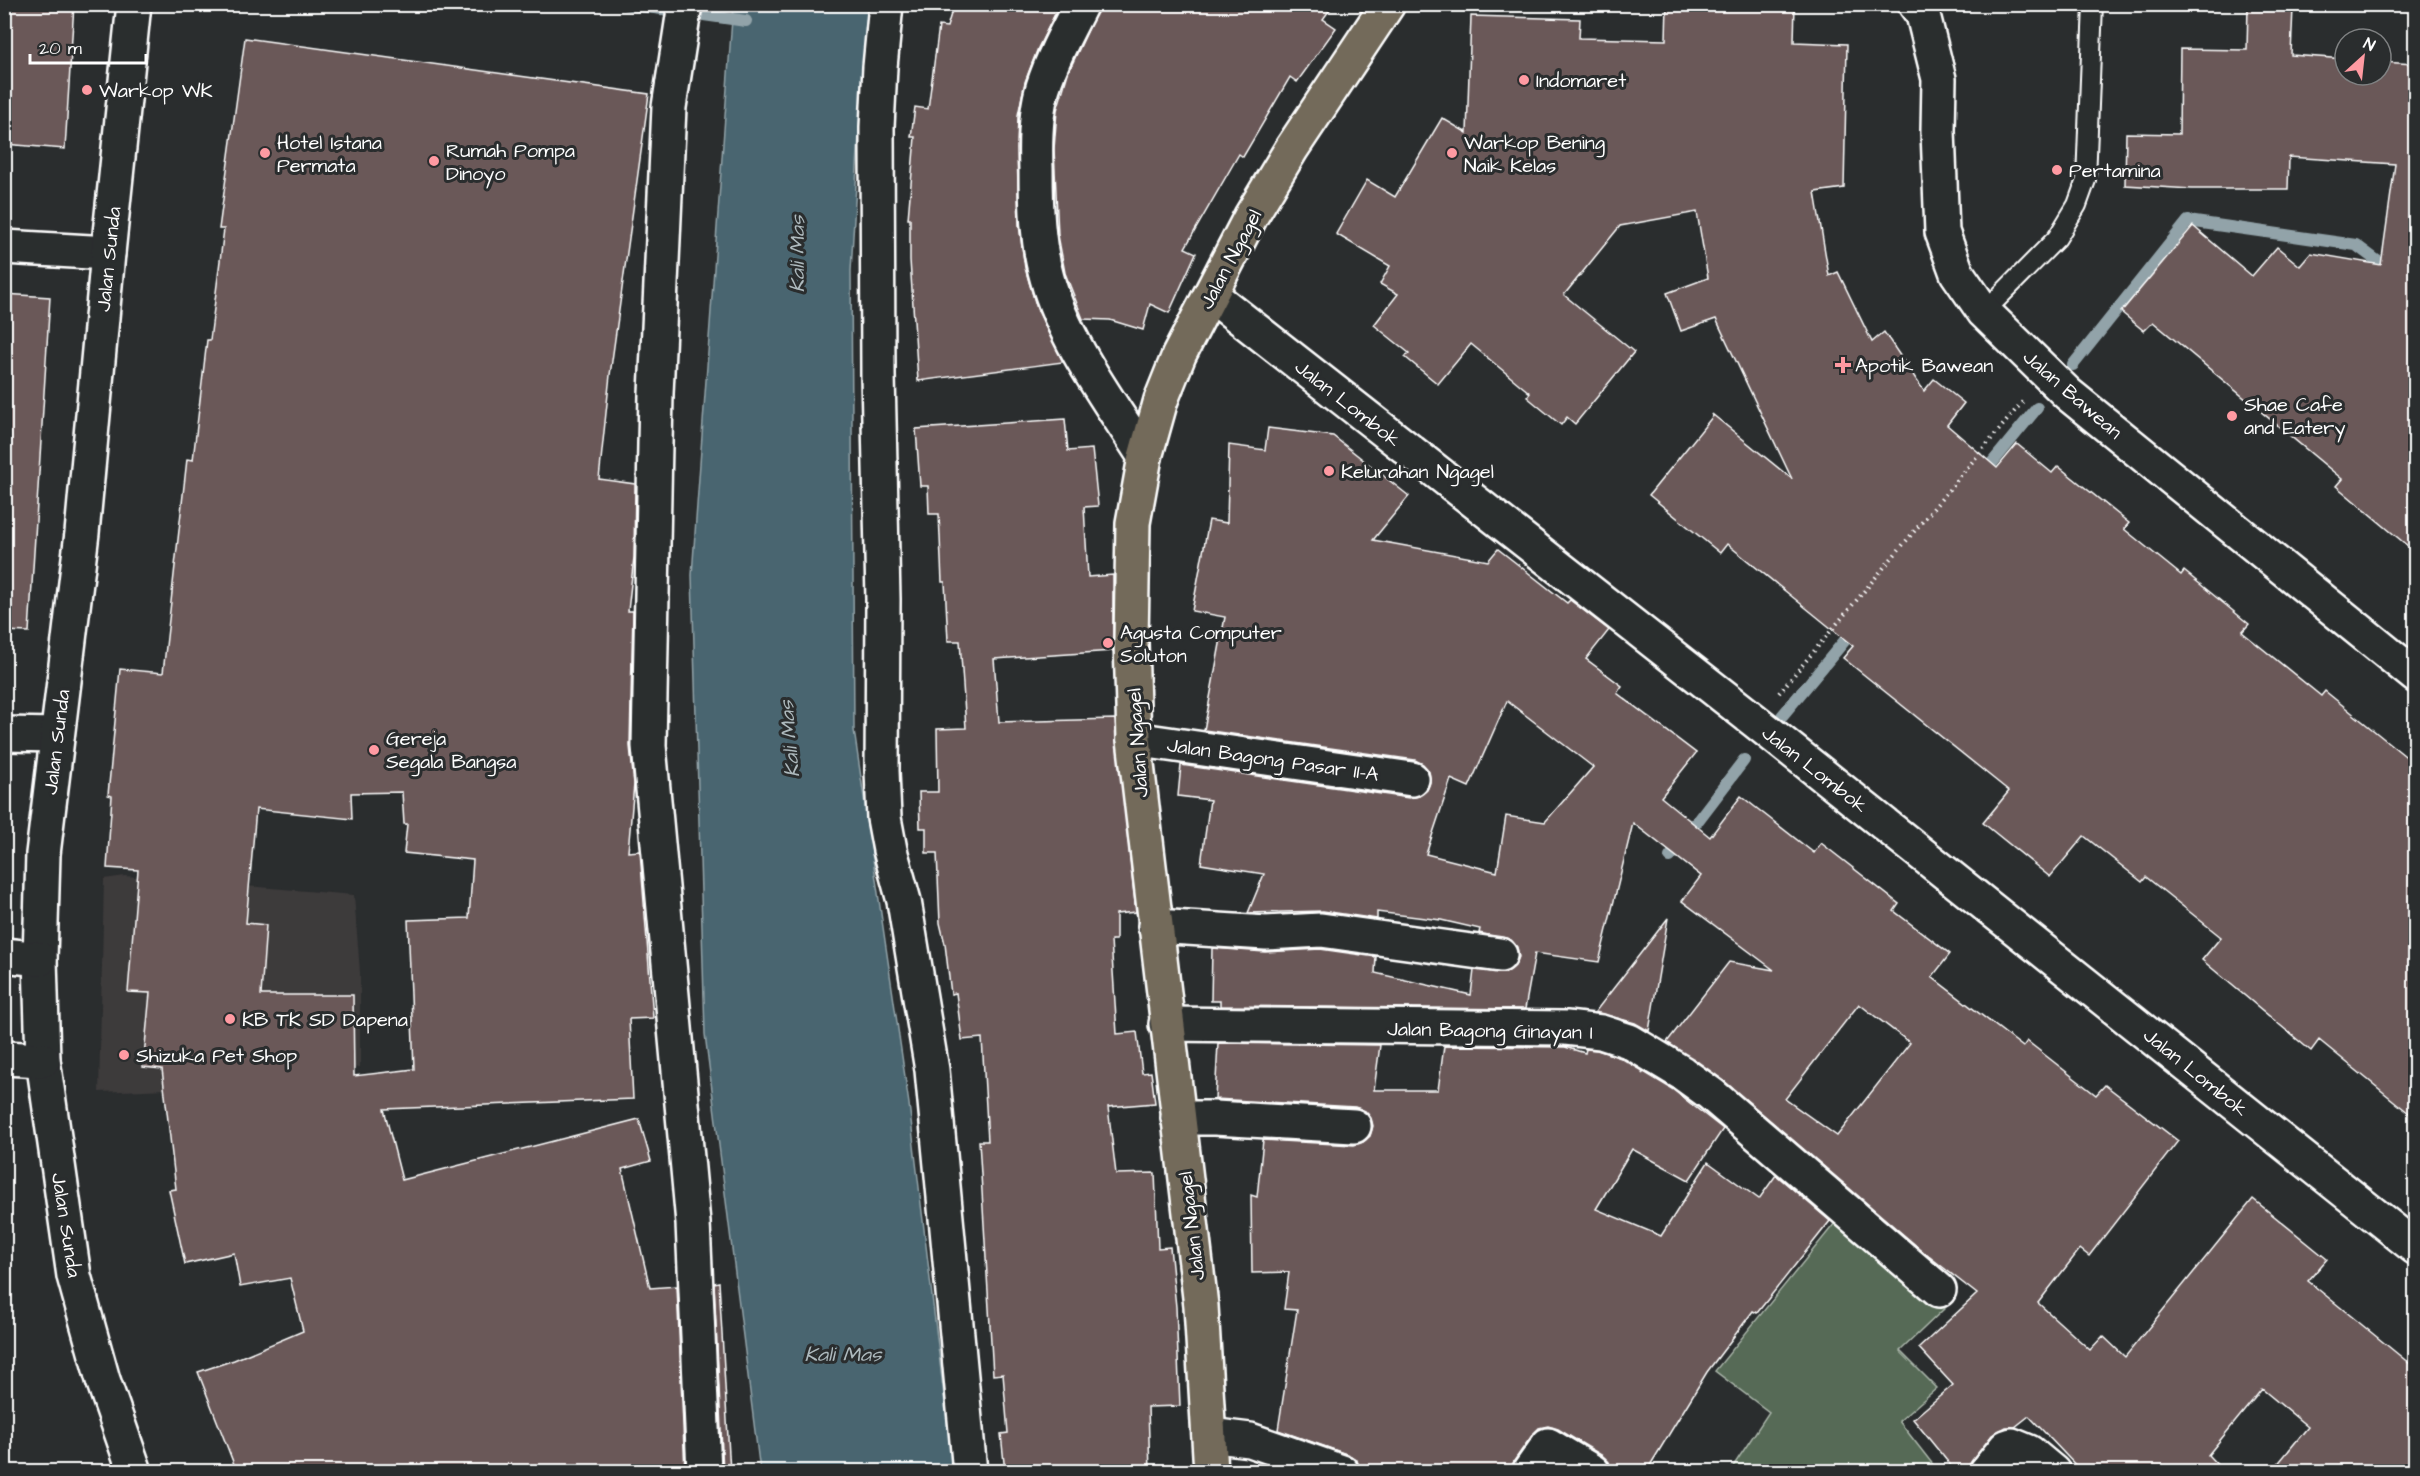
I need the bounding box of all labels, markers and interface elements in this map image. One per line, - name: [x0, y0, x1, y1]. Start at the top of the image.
- scale bar: [30, 27, 146, 65]
- north arrow: [2333, 27, 2393, 87]
- text: N: [2360, 32, 2379, 57]
- text: 20 m: [39, 36, 82, 61]
- place label: Indomaret: [1536, 67, 1626, 95]
- marker: Indomaret: [1517, 73, 1531, 87]
- place label: Warkop WK: [99, 77, 213, 105]
- marker: Warkop WK: [80, 83, 94, 97]
- place label: Hotel Istana Permata: [277, 129, 382, 180]
- place label: Warkop Bening Naik Kelas: [1464, 129, 1605, 180]
- place label: Rumah Pompa Dinoyo: [446, 137, 575, 189]
- marker: Hotel Istana Permata: [258, 146, 272, 160]
- marker: Warkop Bening Naik Kelas: [1445, 146, 1459, 160]
- marker: Rumah Pompa Dinoyo: [427, 154, 441, 168]
- place label: Pertamina: [2069, 157, 2161, 185]
- marker: Pertamina: [2050, 163, 2064, 177]
- street label: Jalan Sunda: [90, 205, 128, 313]
- street label: Jalan Ngagel: [1193, 205, 1270, 315]
- water label: Kali Mas: [783, 214, 812, 292]
- street label: Jalan Bawean: [2016, 344, 2128, 446]
- place label: Apotik Bawean: [1855, 352, 1993, 380]
- street label: Jalan Lombok: [1289, 353, 1406, 454]
- marker: Apotik Bawean: [1836, 358, 1850, 372]
- place label: Shae Cafe and Eatery: [2244, 391, 2345, 443]
- marker: Shae Cafe and Eatery: [2225, 409, 2239, 423]
- place label: Kelurahan Ngagel: [1341, 458, 1494, 487]
- marker: Kelurahan Ngagel: [1322, 464, 1336, 478]
- place label: Agusta Computer Soluton: [1120, 619, 1282, 670]
- marker: Agusta Computer Soluton: [1101, 636, 1115, 650]
- street label: Jalan Ngagel: [1120, 687, 1157, 798]
- street label: Jalan Sunda: [37, 688, 77, 796]
- water label: Kali Mas: [772, 698, 807, 779]
- street label: Jalan Lombok: [1756, 719, 1873, 820]
- place label: Gereja Segala Bangsa: [386, 725, 516, 777]
- street label: Jalan Bagong Pasar II-A: [1165, 731, 1381, 790]
- marker: Gereja Segala Bangsa: [367, 743, 381, 757]
- place label: KB TK SD Dapena: [242, 1006, 408, 1034]
- marker: KB TK SD Dapena: [223, 1012, 237, 1026]
- street label: Jalan Bagong Ginayan I: [1387, 1015, 1593, 1048]
- street label: Jalan Lombok: [2137, 1022, 2254, 1124]
- place label: Shizuka Pet Shop: [136, 1042, 297, 1070]
- marker: Shizuka Pet Shop: [117, 1048, 131, 1062]
- street label: Jalan Ngagel: [1171, 1170, 1214, 1282]
- street label: Jalan Sunda: [44, 1171, 88, 1279]
- water label: Kali Mas: [805, 1340, 883, 1369]

